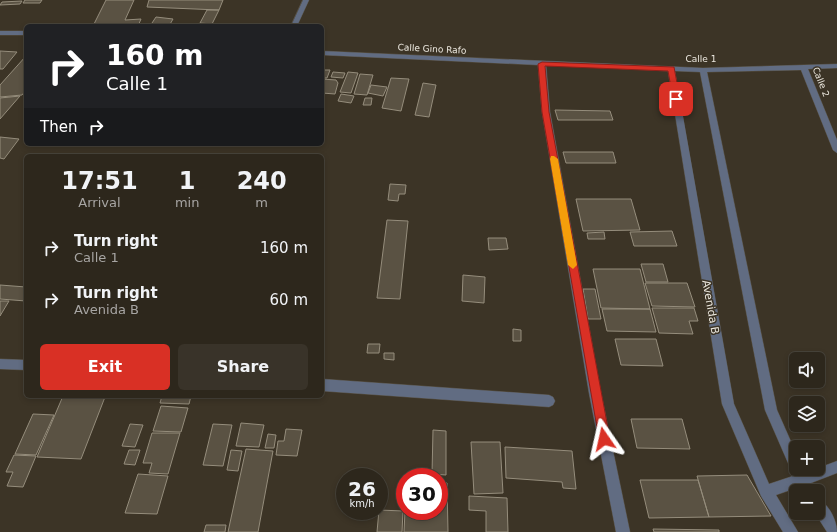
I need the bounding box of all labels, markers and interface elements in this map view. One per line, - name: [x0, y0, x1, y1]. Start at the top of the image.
- text: 160 m: [106, 39, 203, 72]
- icon: right: [40, 40, 92, 92]
- street label: Calle Gino Rafo: [397, 42, 467, 56]
- street label: Calle 1: [686, 54, 716, 64]
- street label: Calle 2: [811, 66, 831, 98]
- text: Calle 1: [106, 73, 168, 94]
- pin: [659, 82, 693, 116]
- icon: arrive: [665, 88, 687, 110]
- icon: right: [85, 116, 107, 138]
- text: Then: [40, 118, 77, 136]
- text: 17:51: [61, 167, 138, 195]
- text: 1: [179, 167, 195, 195]
- text: 240: [237, 167, 287, 195]
- text: Arrival: [78, 195, 121, 210]
- text: min: [175, 195, 199, 210]
- text: m: [255, 195, 268, 210]
- text: Turn right: [74, 232, 158, 250]
- icon: right: [40, 237, 62, 259]
- text: 160 m: [260, 239, 308, 257]
- text: Calle 1: [74, 250, 119, 265]
- street label: Avenida B: [699, 279, 722, 335]
- text: Turn right: [74, 284, 158, 302]
- icon: right: [40, 289, 62, 311]
- text: 60 m: [270, 291, 308, 309]
- text: Avenida B: [74, 302, 139, 317]
- button: Exit: [40, 344, 170, 390]
- button: Share: [178, 344, 308, 390]
- map controls: [789, 352, 825, 520]
- button: sound: [789, 352, 825, 388]
- button: layers: [789, 396, 825, 432]
- position arrow: [583, 418, 625, 460]
- button: +: [789, 440, 825, 476]
- speed limit sign: 30: [396, 468, 448, 520]
- text: 26: [348, 477, 376, 501]
- button: −: [789, 484, 825, 520]
- text: km/h: [349, 498, 375, 509]

